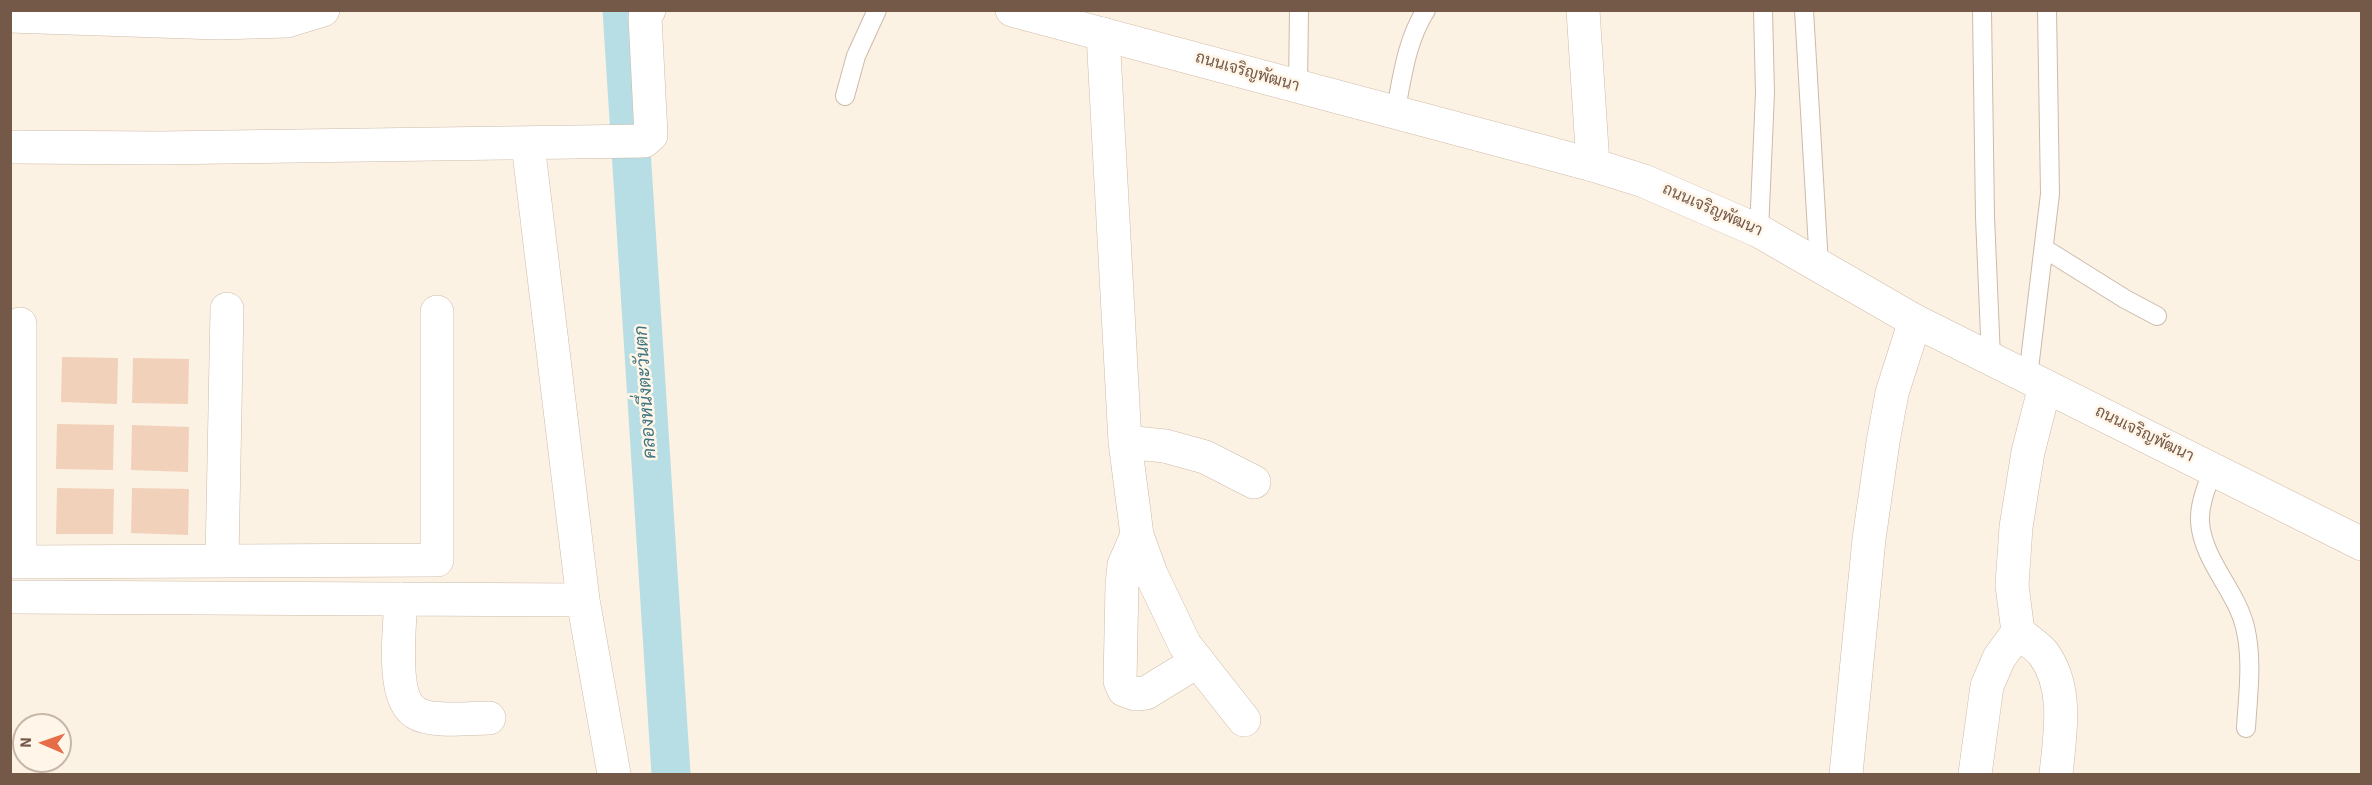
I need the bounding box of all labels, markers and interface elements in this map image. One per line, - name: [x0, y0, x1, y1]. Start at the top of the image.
- street label: ถนนเจริญพัฒนา: [1193, 49, 1301, 97]
- street label: ถนนเจริญพัฒนา: [1659, 180, 1765, 242]
- water label: คลองหนึ่งตะวันตก: [632, 325, 662, 459]
- street label: ถนนเจริญพัฒนา: [2092, 403, 2196, 467]
- north arrow: [12, 713, 72, 773]
- text: N: [15, 737, 37, 748]

